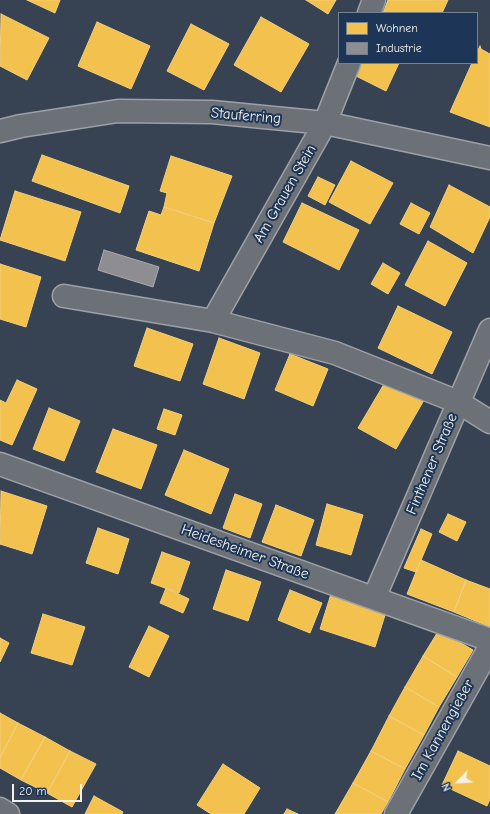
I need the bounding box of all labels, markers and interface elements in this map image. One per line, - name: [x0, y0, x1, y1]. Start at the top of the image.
- legend: [338, 12, 478, 64]
- text: Wohnen: [376, 21, 418, 35]
- text: Industrie: [376, 41, 422, 55]
- street label: Stauferring: [210, 104, 282, 128]
- street label: Am Grauen Stein: [250, 142, 320, 246]
- street label: Finthener Straße: [403, 411, 461, 517]
- street label: Heidesheimer Straße: [179, 521, 311, 583]
- street label: Im Kannengießer: [408, 677, 478, 783]
- north arrow: [438, 762, 478, 802]
- scale bar: [14, 776, 84, 802]
- text: N: [439, 781, 454, 793]
- text: 20 m: [19, 784, 47, 798]

